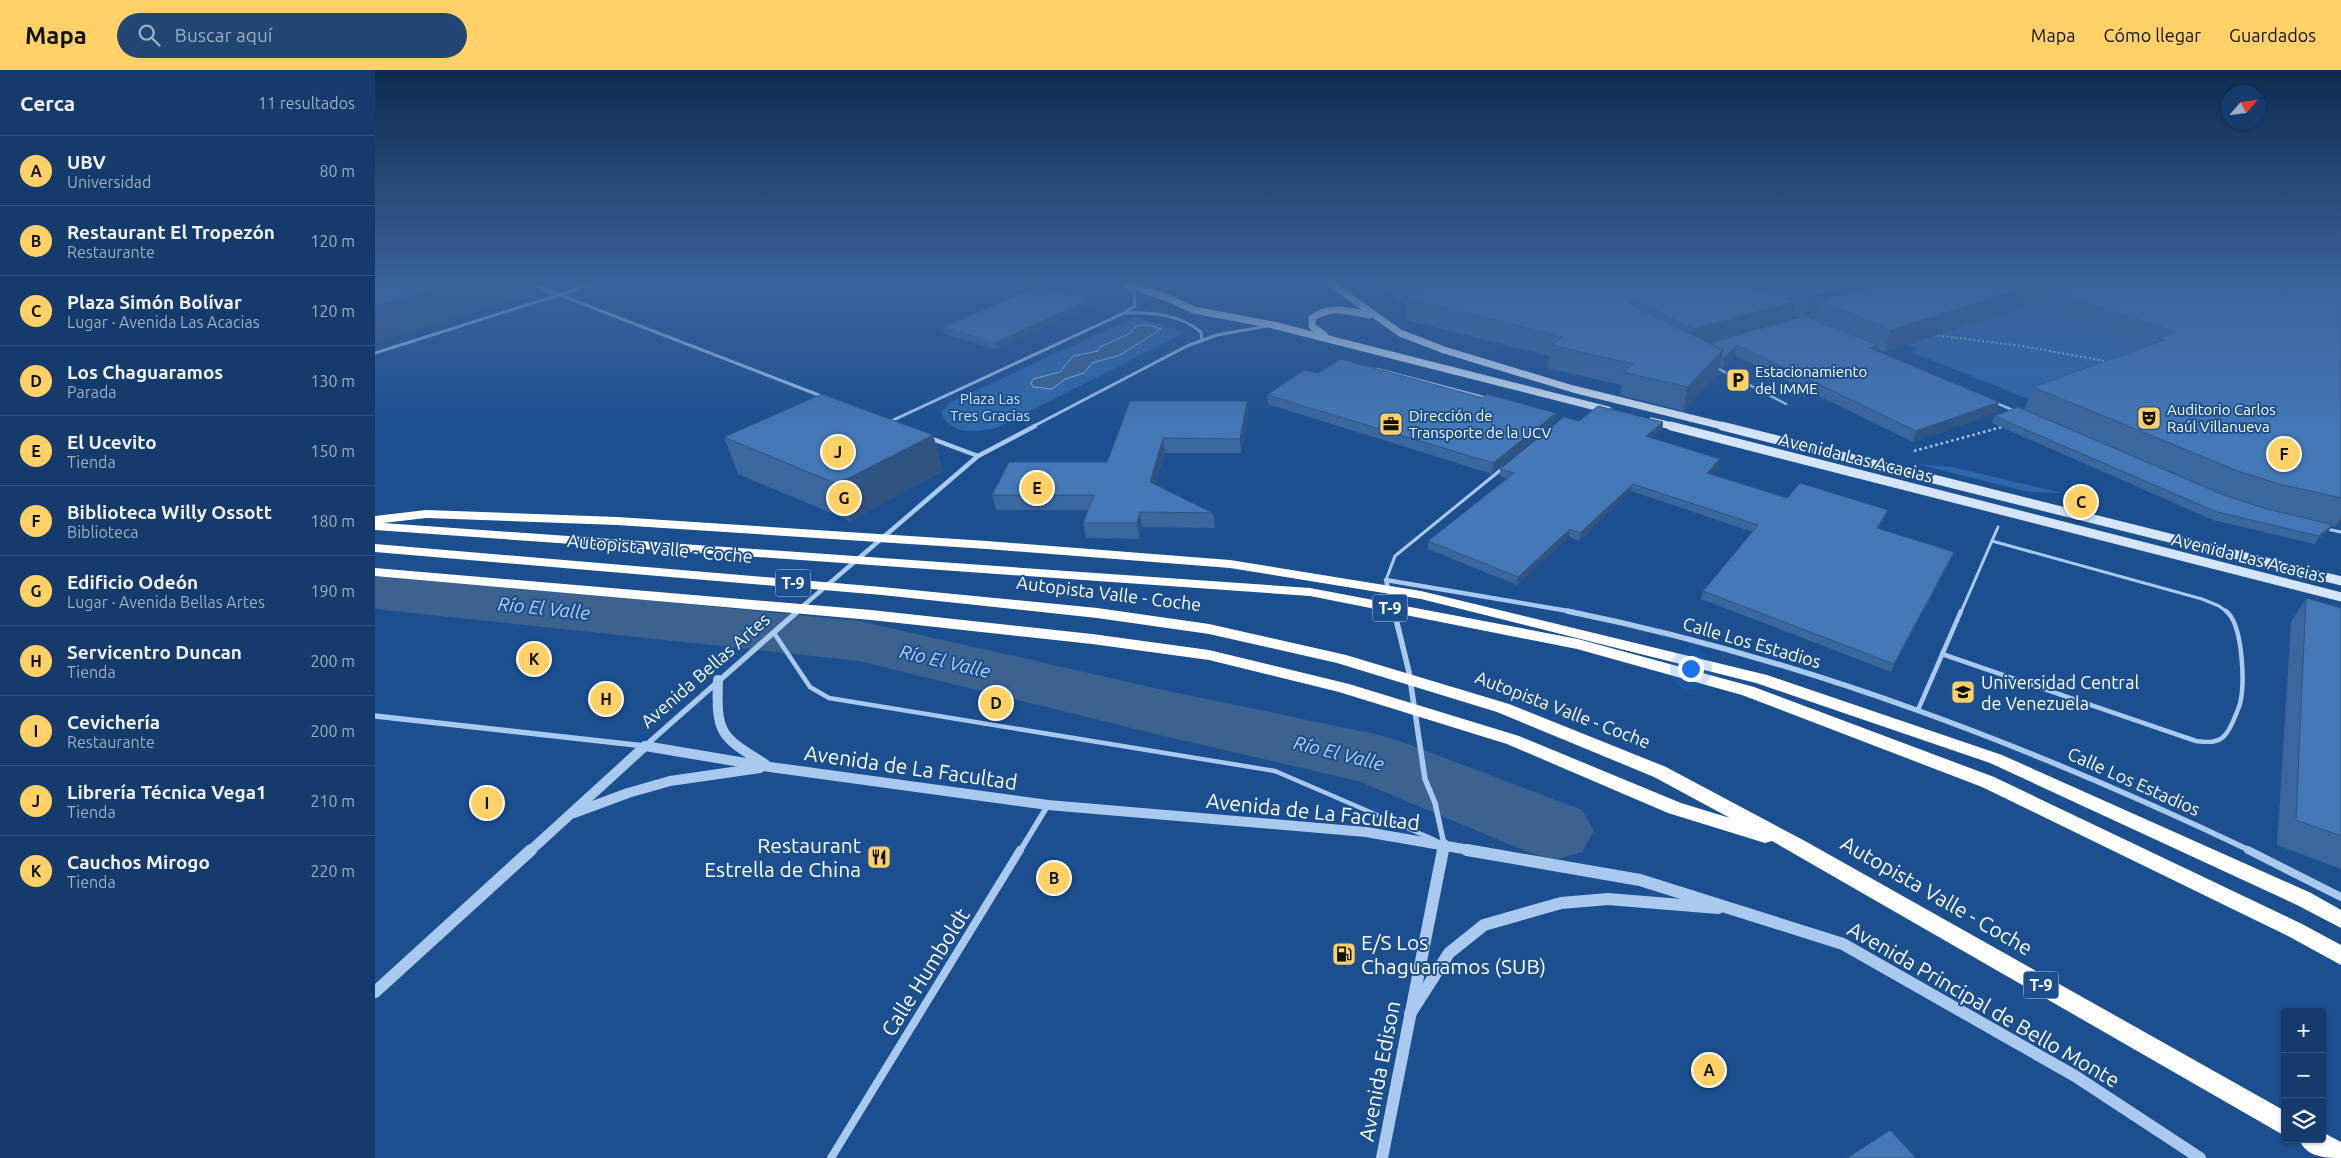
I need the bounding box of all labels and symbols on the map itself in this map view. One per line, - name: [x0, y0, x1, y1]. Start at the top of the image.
- north arrow: [2221, 85, 2266, 130]
- place label: Estacionamiento del IMME: [1755, 363, 1867, 397]
- parking icon: Estacionamiento del IMME: [1725, 367, 1751, 393]
- park label: Plaza Las Tres Gracias: [950, 390, 1030, 424]
- place label: Auditorio Carlos Raúl Villanueva: [2167, 401, 2276, 435]
- theatre icon: Auditorio Carlos Raúl Villanueva: [2136, 405, 2162, 431]
- place label: Dirección de Transporte de la UCV: [1409, 407, 1551, 441]
- office icon: Dirección de Transporte de la UCV: [1378, 411, 1404, 437]
- street label: Avenida Las Acacias: [1777, 428, 1935, 486]
- pin: J: [822, 433, 854, 471]
- pin: F: [2268, 435, 2300, 473]
- pin: E: [1021, 469, 1053, 507]
- pin: G: [828, 479, 860, 517]
- pin: C: [2065, 483, 2097, 521]
- street label: Avenida Las Acacias: [2170, 528, 2328, 586]
- street label: Autopista Valle - Coche: [566, 530, 754, 566]
- road number: T-9: [775, 569, 811, 596]
- street label: Autopista Valle - Coche: [1015, 572, 1203, 614]
- water label: Río El Valle: [497, 592, 592, 624]
- road number: T-9: [1373, 594, 1407, 622]
- street label: Avenida Bellas Artes: [637, 609, 774, 731]
- street label: Calle Los Estadios: [1681, 613, 1824, 671]
- pin: K: [518, 640, 550, 678]
- water label: Río El Valle: [897, 640, 993, 682]
- your location: [1678, 656, 1704, 682]
- street label: Autopista Valle - Coche: [1473, 666, 1653, 752]
- place label: Universidad Central de Venezuela: [1981, 672, 2139, 713]
- school or university icon: Universidad Central de Venezuela: [1950, 679, 1976, 705]
- pin: H: [590, 680, 622, 718]
- pin: D: [980, 684, 1012, 722]
- water label: Río El Valle: [1291, 731, 1387, 775]
- street label: Avenida de La Facultad: [803, 740, 1019, 794]
- street label: Calle Los Estadios: [2065, 743, 2203, 819]
- pin: I: [471, 784, 503, 822]
- street label: Avenida de La Facultad: [1205, 788, 1421, 834]
- street label: Autopista Valle - Coche: [1837, 830, 2037, 960]
- place label: Restaurant Estrella de China: [704, 833, 861, 881]
- restaurant icon: Restaurant Estrella de China: [866, 844, 892, 870]
- pin: B: [1038, 859, 1070, 897]
- street label: Calle Humboldt: [876, 904, 974, 1040]
- street label: Avenida Principal de Bello Monte: [1844, 916, 2124, 1092]
- place label: E/S Los Chaguaramos (SUB): [1361, 930, 1546, 978]
- fuel station icon: E/S Los Chaguaramos (SUB): [1331, 941, 1357, 967]
- road number: T-9: [2023, 972, 2059, 998]
- street label: Avenida Edison: [1354, 999, 1404, 1143]
- pin: A: [1693, 1051, 1725, 1089]

